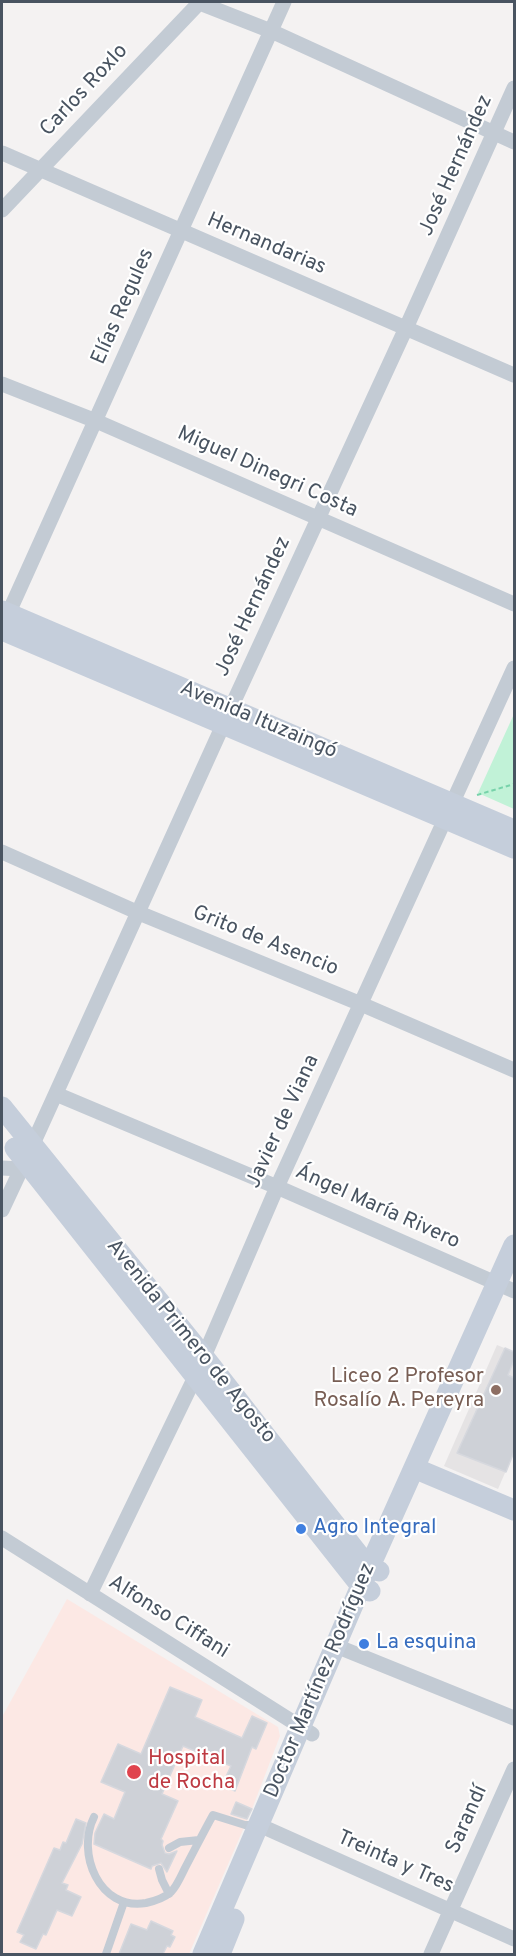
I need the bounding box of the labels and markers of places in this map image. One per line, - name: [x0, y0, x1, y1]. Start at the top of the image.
- place label: Liceo 2 Profesor Rosalío A. Pereyra: [314, 1365, 484, 1415]
- marker: Liceo 2 Profesor Rosalío A. Pereyra: [489, 1383, 503, 1397]
- place label: Agro Integral: [313, 1516, 436, 1542]
- marker: Agro Integral: [294, 1522, 308, 1536]
- place label: La esquina: [376, 1631, 476, 1657]
- marker: La esquina: [357, 1637, 371, 1651]
- place label: Hospital de Rocha: [148, 1747, 235, 1797]
- marker: Hospital de Rocha: [125, 1763, 143, 1781]

